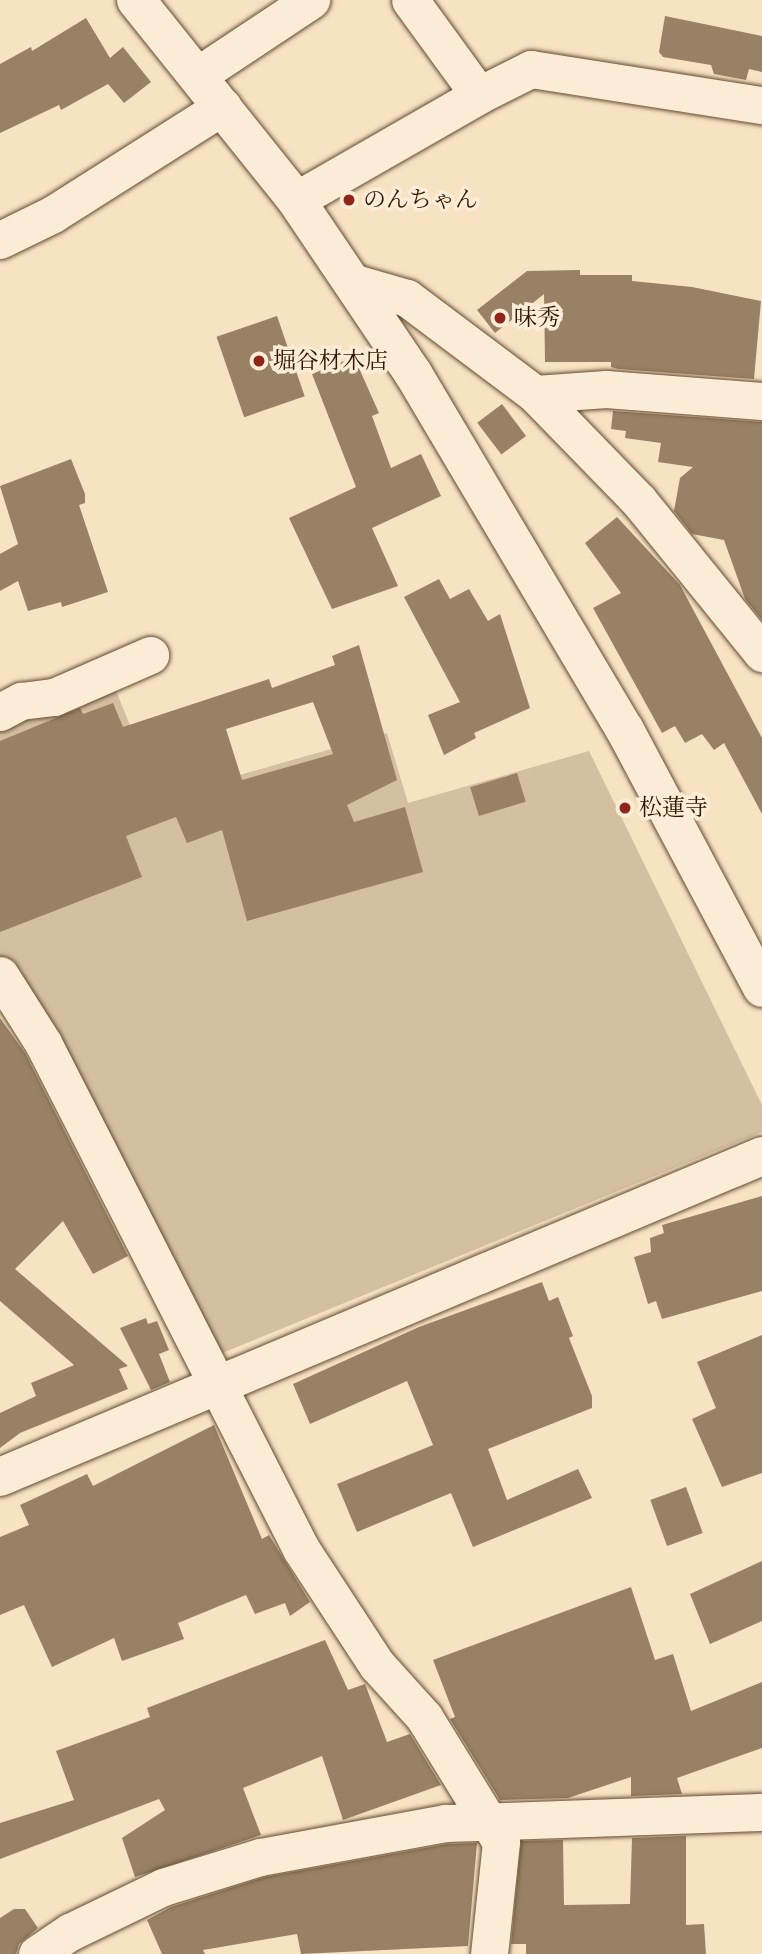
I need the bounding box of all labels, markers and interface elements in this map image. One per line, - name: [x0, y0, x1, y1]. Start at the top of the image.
- place label: のんちゃん: [363, 186, 478, 214]
- marker: のんちゃん: [341, 192, 357, 208]
- place label: 味秀: [514, 304, 560, 332]
- marker: 味秀: [492, 310, 508, 326]
- place label: 堀谷材木店: [273, 347, 388, 375]
- marker: 堀谷材木店: [251, 353, 267, 369]
- place label: 松蓮寺: [639, 794, 708, 822]
- marker: 松蓮寺: [617, 800, 633, 816]

